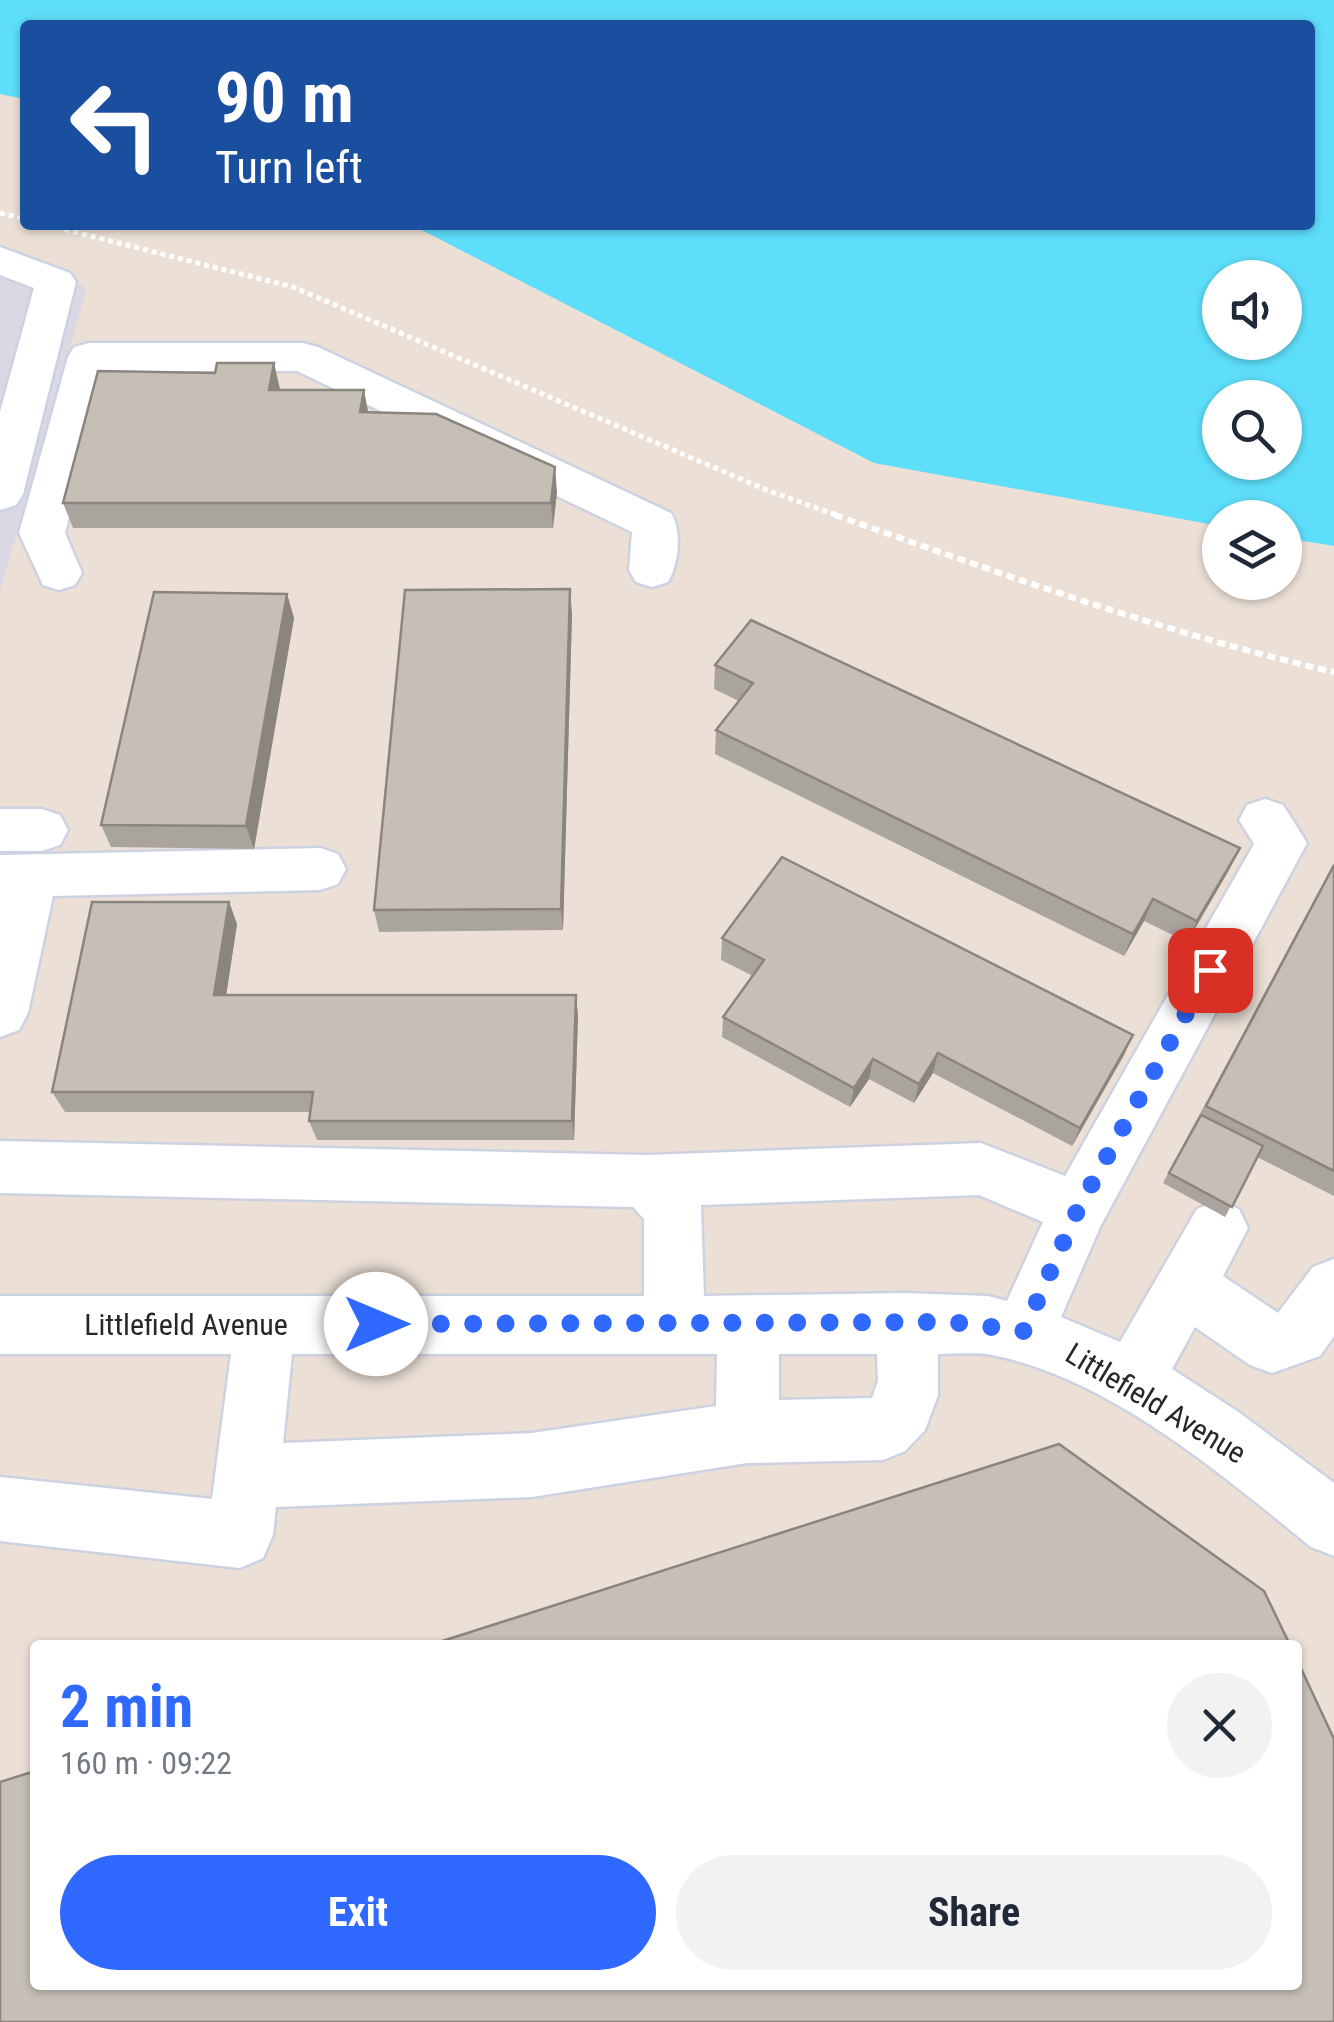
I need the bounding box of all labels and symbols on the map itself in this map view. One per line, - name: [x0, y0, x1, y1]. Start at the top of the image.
- pin: [1168, 928, 1253, 1013]
- position arrow: [324, 1272, 428, 1376]
- street label: Littlefield Avenue: [84, 1307, 288, 1342]
- street label: Littlefield Avenue: [1060, 1336, 1252, 1470]

